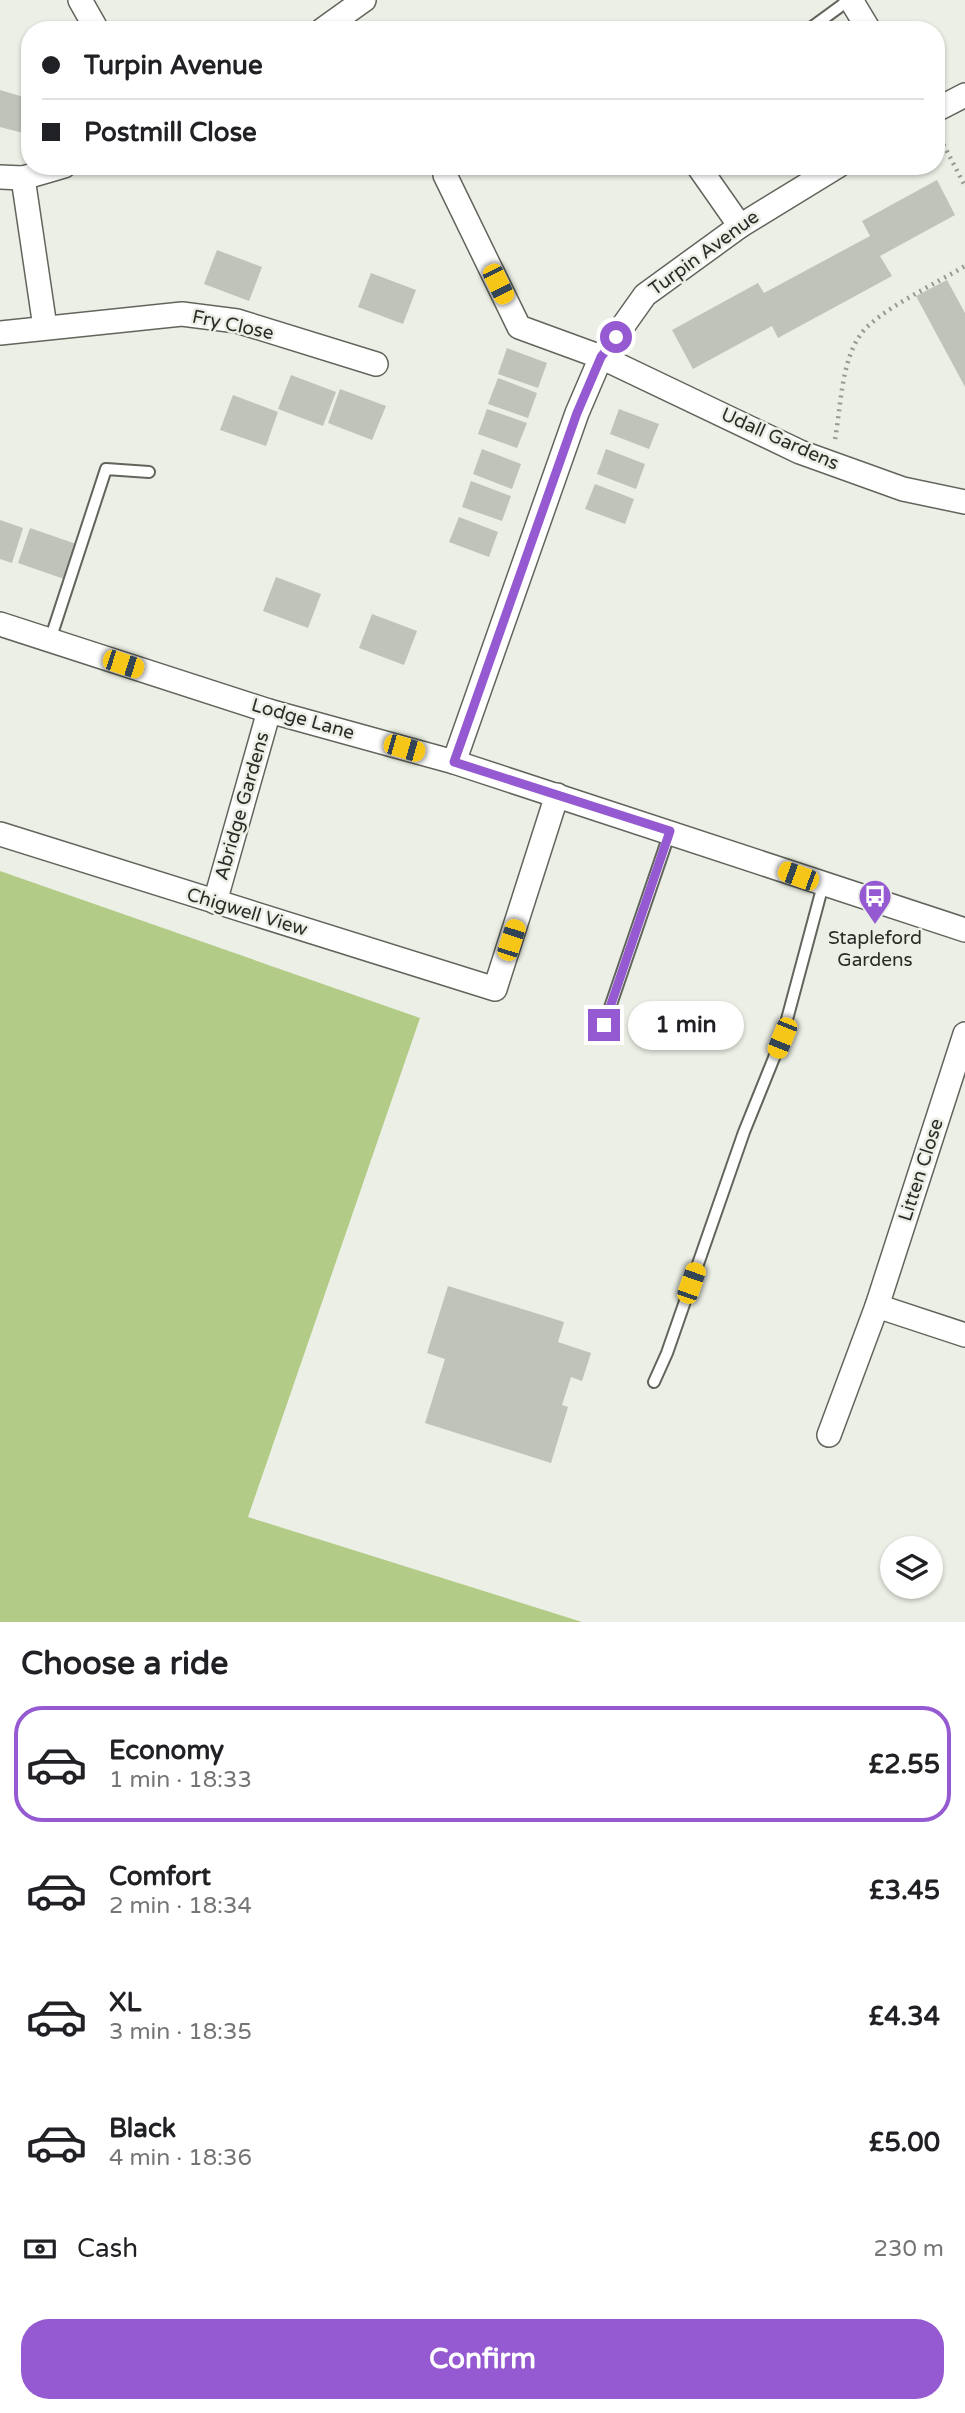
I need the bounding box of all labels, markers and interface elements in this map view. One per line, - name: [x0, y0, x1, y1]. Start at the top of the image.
- text: Turpin Avenue: [84, 50, 263, 81]
- text: Postmill Close: [84, 117, 257, 148]
- street label: Turpin Avenue: [645, 206, 763, 300]
- car: [480, 261, 517, 307]
- street label: Fry Close: [190, 306, 276, 344]
- route start: [600, 321, 632, 353]
- street label: Udall Gardens: [718, 403, 842, 475]
- car: [100, 648, 147, 680]
- street label: Lodge Lane: [249, 694, 357, 744]
- street label: Abridge Gardens: [210, 729, 274, 883]
- car: [381, 732, 428, 764]
- car: [775, 859, 822, 893]
- bus stop icon: Stapleford Gardens: [856, 877, 894, 926]
- street label: Chigwell View: [184, 883, 310, 941]
- car: [495, 917, 528, 963]
- place label: Stapleford Gardens: [828, 927, 922, 971]
- callout: 1 min: [628, 1000, 744, 1050]
- route end: [588, 1009, 620, 1041]
- text: 1 min: [655, 1011, 717, 1039]
- car: [765, 1015, 800, 1061]
- street label: Litten Close: [894, 1116, 948, 1224]
- car: [675, 1260, 708, 1306]
- map controls: [880, 1536, 943, 1599]
- button: layers: [880, 1536, 943, 1599]
- text: Choose a ride: [21, 1645, 228, 1683]
- icon: car: [25, 1733, 88, 1796]
- text: Economy: [109, 1735, 224, 1766]
- text: £2.55: [869, 1749, 940, 1780]
- text: 1 min · 18:33: [109, 1766, 252, 1794]
- icon: car: [25, 1859, 88, 1922]
- text: Comfort: [109, 1861, 211, 1892]
- text: £3.45: [869, 1875, 940, 1906]
- text: 2 min · 18:34: [109, 1892, 252, 1920]
- icon: car: [25, 1985, 88, 2048]
- text: XL: [109, 1987, 141, 2018]
- text: £4.34: [869, 2001, 940, 2032]
- text: 3 min · 18:35: [109, 2018, 252, 2046]
- icon: car: [25, 2111, 88, 2174]
- text: Black: [109, 2113, 176, 2144]
- text: £5.00: [869, 2127, 940, 2158]
- text: 4 min · 18:36: [109, 2144, 252, 2172]
- icon: cash: [21, 2230, 59, 2268]
- text: Cash: [77, 2233, 138, 2264]
- text: 230 m: [874, 2235, 944, 2263]
- button: Confirm: [21, 2319, 944, 2399]

